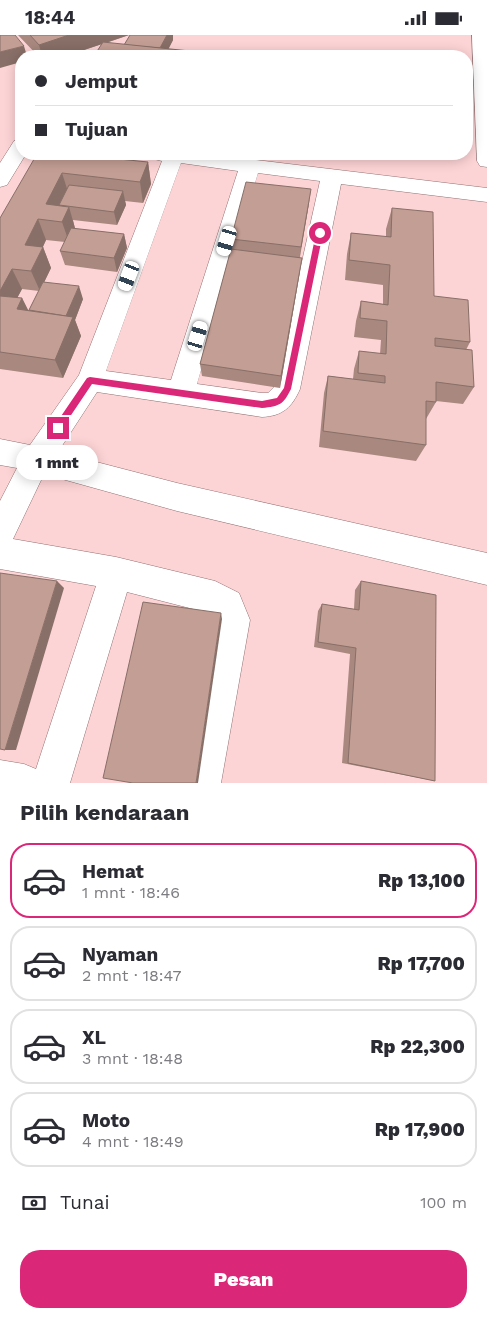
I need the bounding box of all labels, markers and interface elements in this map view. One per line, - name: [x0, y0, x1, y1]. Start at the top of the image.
- text: 18:44: [25, 6, 75, 29]
- text: Jemput: [65, 70, 138, 93]
- text: Tujuan: [65, 118, 128, 141]
- route start: [309, 222, 331, 244]
- car: [215, 224, 238, 258]
- car: [116, 259, 141, 293]
- car: [186, 319, 209, 353]
- route end: [47, 417, 69, 439]
- callout: 1 mnt: [17, 445, 99, 481]
- text: 1 mnt: [35, 453, 79, 472]
- text: Pilih kendaraan: [20, 800, 189, 825]
- icon: car: [22, 858, 67, 903]
- text: Hemat: [82, 860, 144, 883]
- text: Rp 13,100: [378, 869, 465, 892]
- text: 1 mnt · 18:46: [82, 883, 180, 902]
- icon: car: [22, 941, 67, 986]
- text: Nyaman: [82, 943, 158, 966]
- text: Rp 17,700: [377, 952, 465, 975]
- text: 2 mnt · 18:47: [82, 966, 182, 985]
- icon: car: [22, 1024, 67, 1069]
- text: XL: [82, 1026, 106, 1049]
- text: Rp 22,300: [370, 1035, 465, 1058]
- text: 3 mnt · 18:48: [82, 1049, 183, 1068]
- icon: car: [22, 1107, 67, 1152]
- text: Moto: [82, 1109, 130, 1132]
- text: Rp 17,900: [375, 1118, 465, 1141]
- text: 4 mnt · 18:49: [82, 1132, 184, 1151]
- icon: cash: [20, 1189, 48, 1217]
- text: Tunai: [60, 1191, 110, 1214]
- text: 100 m: [420, 1193, 467, 1212]
- button: Pesan: [20, 1250, 467, 1308]

